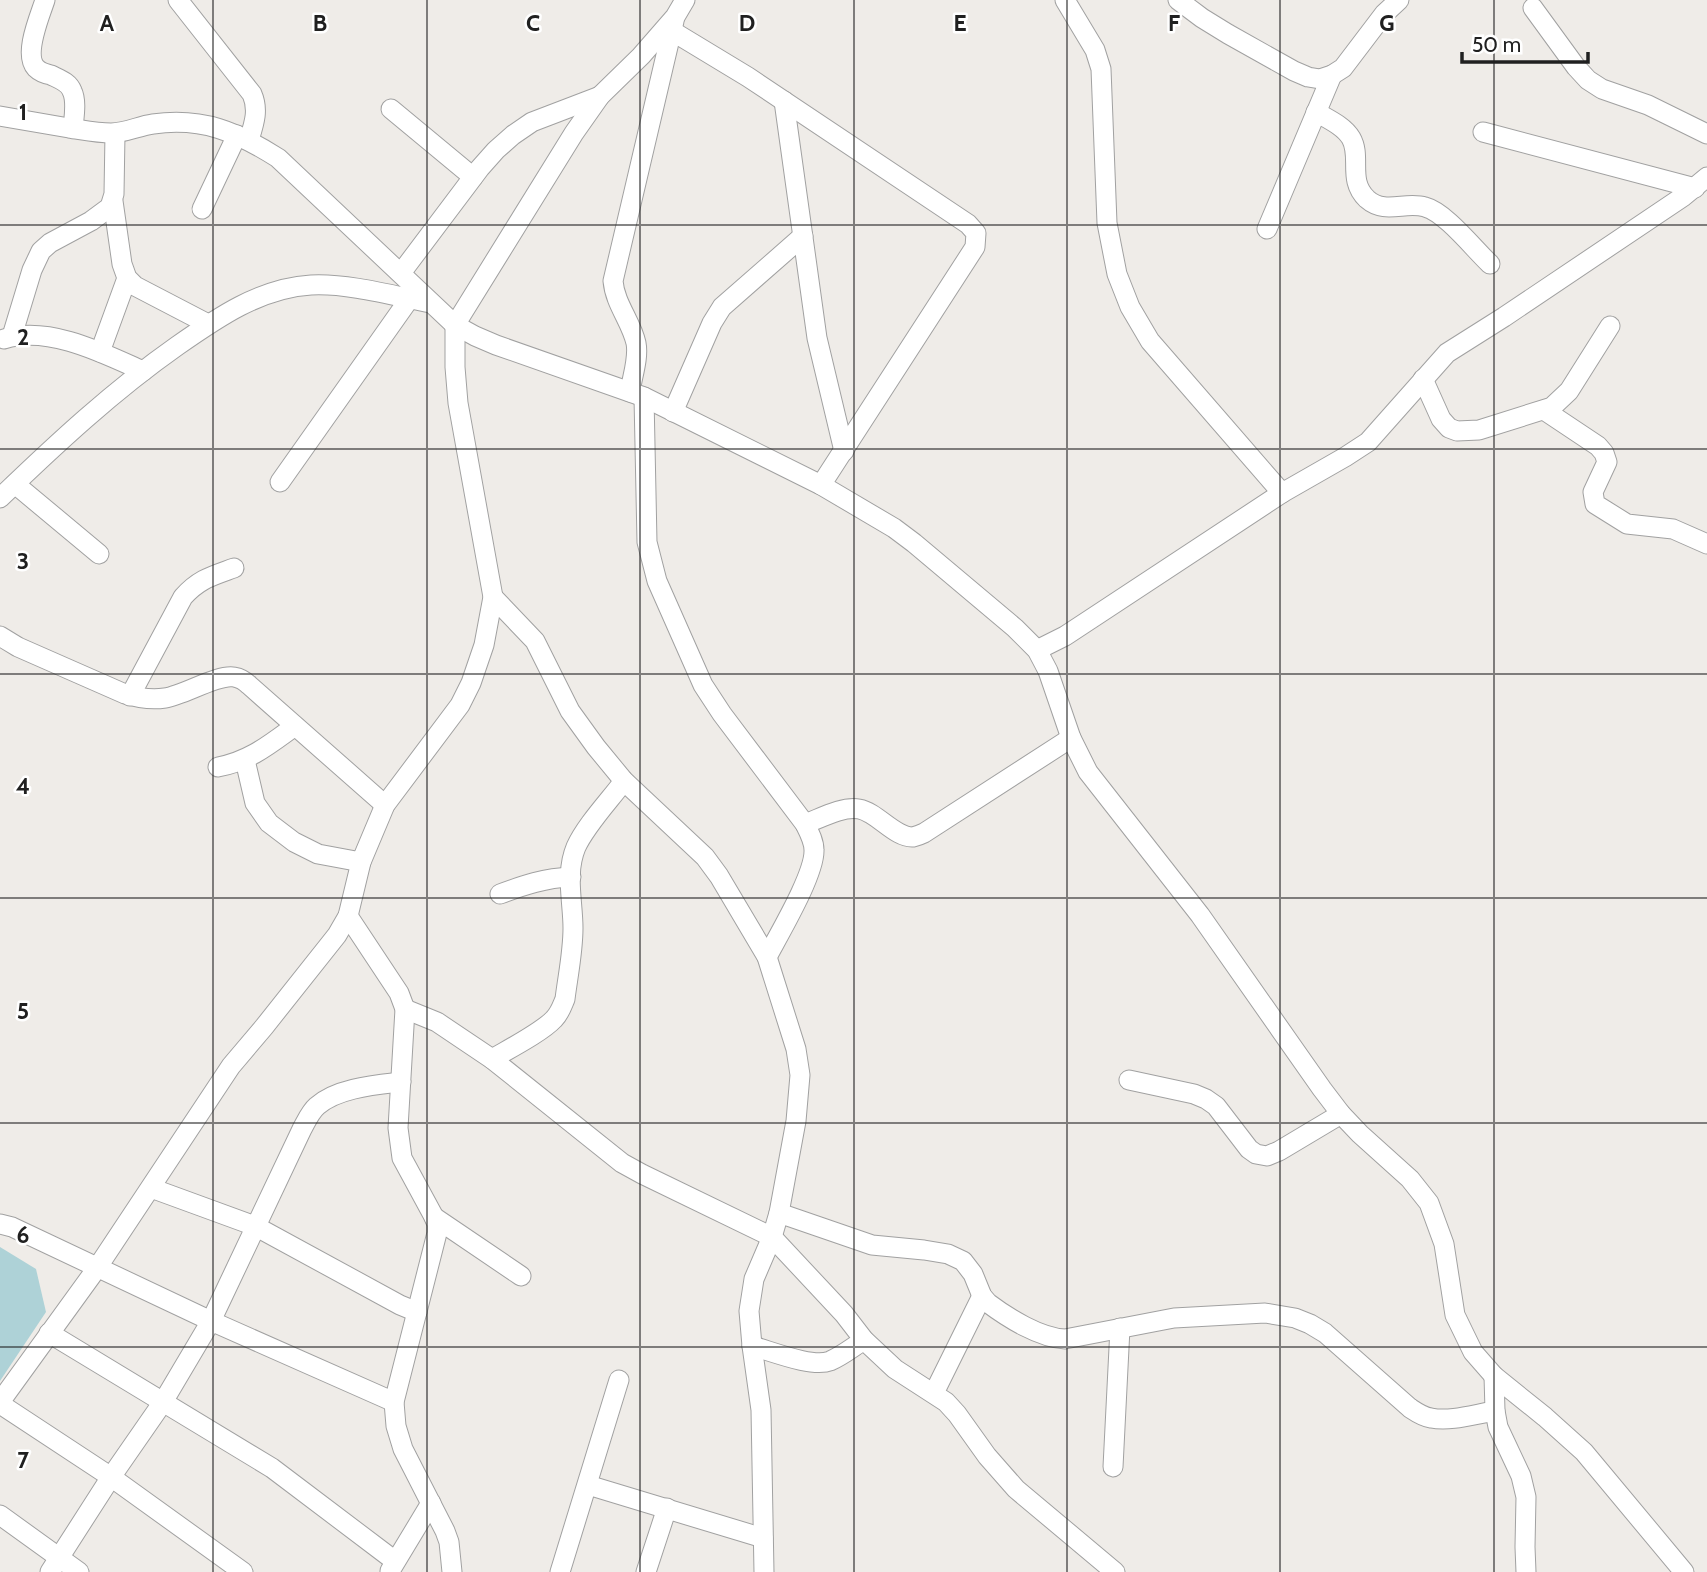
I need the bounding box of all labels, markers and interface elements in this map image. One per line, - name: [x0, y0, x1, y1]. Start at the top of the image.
- text: A: [100, 9, 115, 37]
- text: B: [313, 9, 327, 37]
- text: C: [526, 9, 540, 37]
- text: D: [739, 9, 755, 37]
- text: E: [953, 9, 967, 37]
- text: F: [1168, 9, 1180, 37]
- text: G: [1379, 9, 1395, 37]
- scale bar: [1462, 21, 1588, 65]
- text: 50 m: [1472, 32, 1521, 57]
- text: 1: [19, 98, 27, 126]
- text: 2: [17, 323, 29, 351]
- text: 3: [17, 547, 29, 575]
- text: 4: [16, 772, 30, 800]
- text: 5: [17, 997, 29, 1025]
- text: 6: [17, 1221, 29, 1249]
- text: 7: [17, 1446, 29, 1474]

